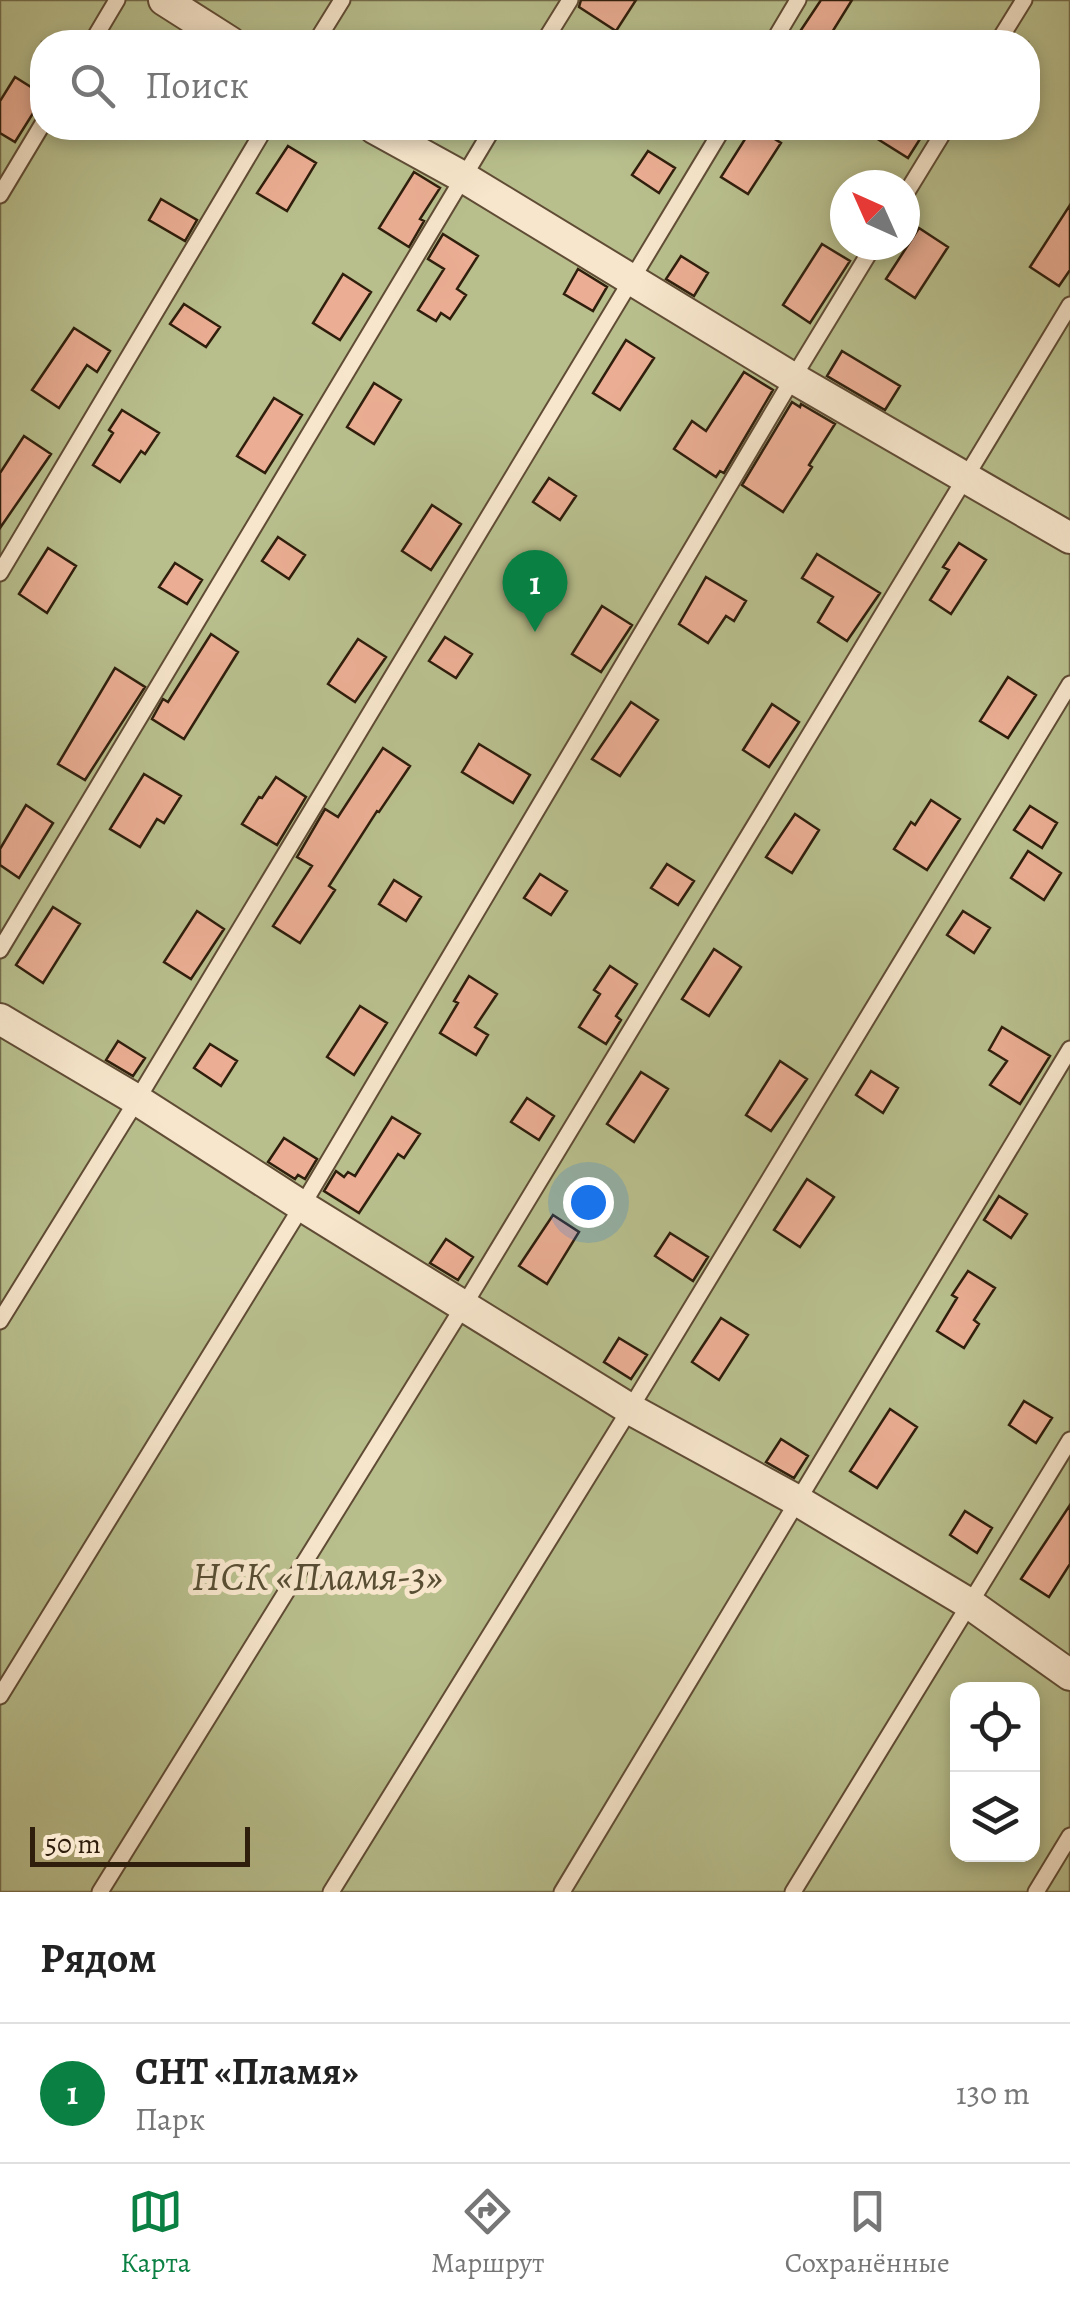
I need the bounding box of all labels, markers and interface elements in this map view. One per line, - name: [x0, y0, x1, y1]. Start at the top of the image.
- search box: [30, 30, 1040, 140]
- icon: search: [65, 58, 120, 113]
- text: Поиск: [145, 59, 249, 111]
- north arrow: [830, 170, 920, 260]
- pin: 1: [502, 550, 568, 632]
- your location: [563, 1177, 614, 1228]
- park label: НСК «Пламя-3»: [192, 1549, 442, 1604]
- map controls: [950, 1682, 1040, 1862]
- button: locate: [950, 1682, 1040, 1772]
- button: layers: [950, 1772, 1040, 1862]
- scale bar: [30, 1822, 250, 1866]
- text: 50 m: [45, 1825, 101, 1863]
- text: Рядом: [40, 1929, 157, 1986]
- text: СНТ «Пламя»: [135, 2045, 359, 2097]
- text: 1: [67, 2071, 78, 2115]
- text: 130 m: [956, 2071, 1030, 2115]
- text: Парк: [135, 2097, 205, 2141]
- tab: Карта: [120, 2184, 191, 2282]
- tab: Маршрут: [431, 2184, 544, 2282]
- tab: Сохранённые: [785, 2184, 950, 2282]

